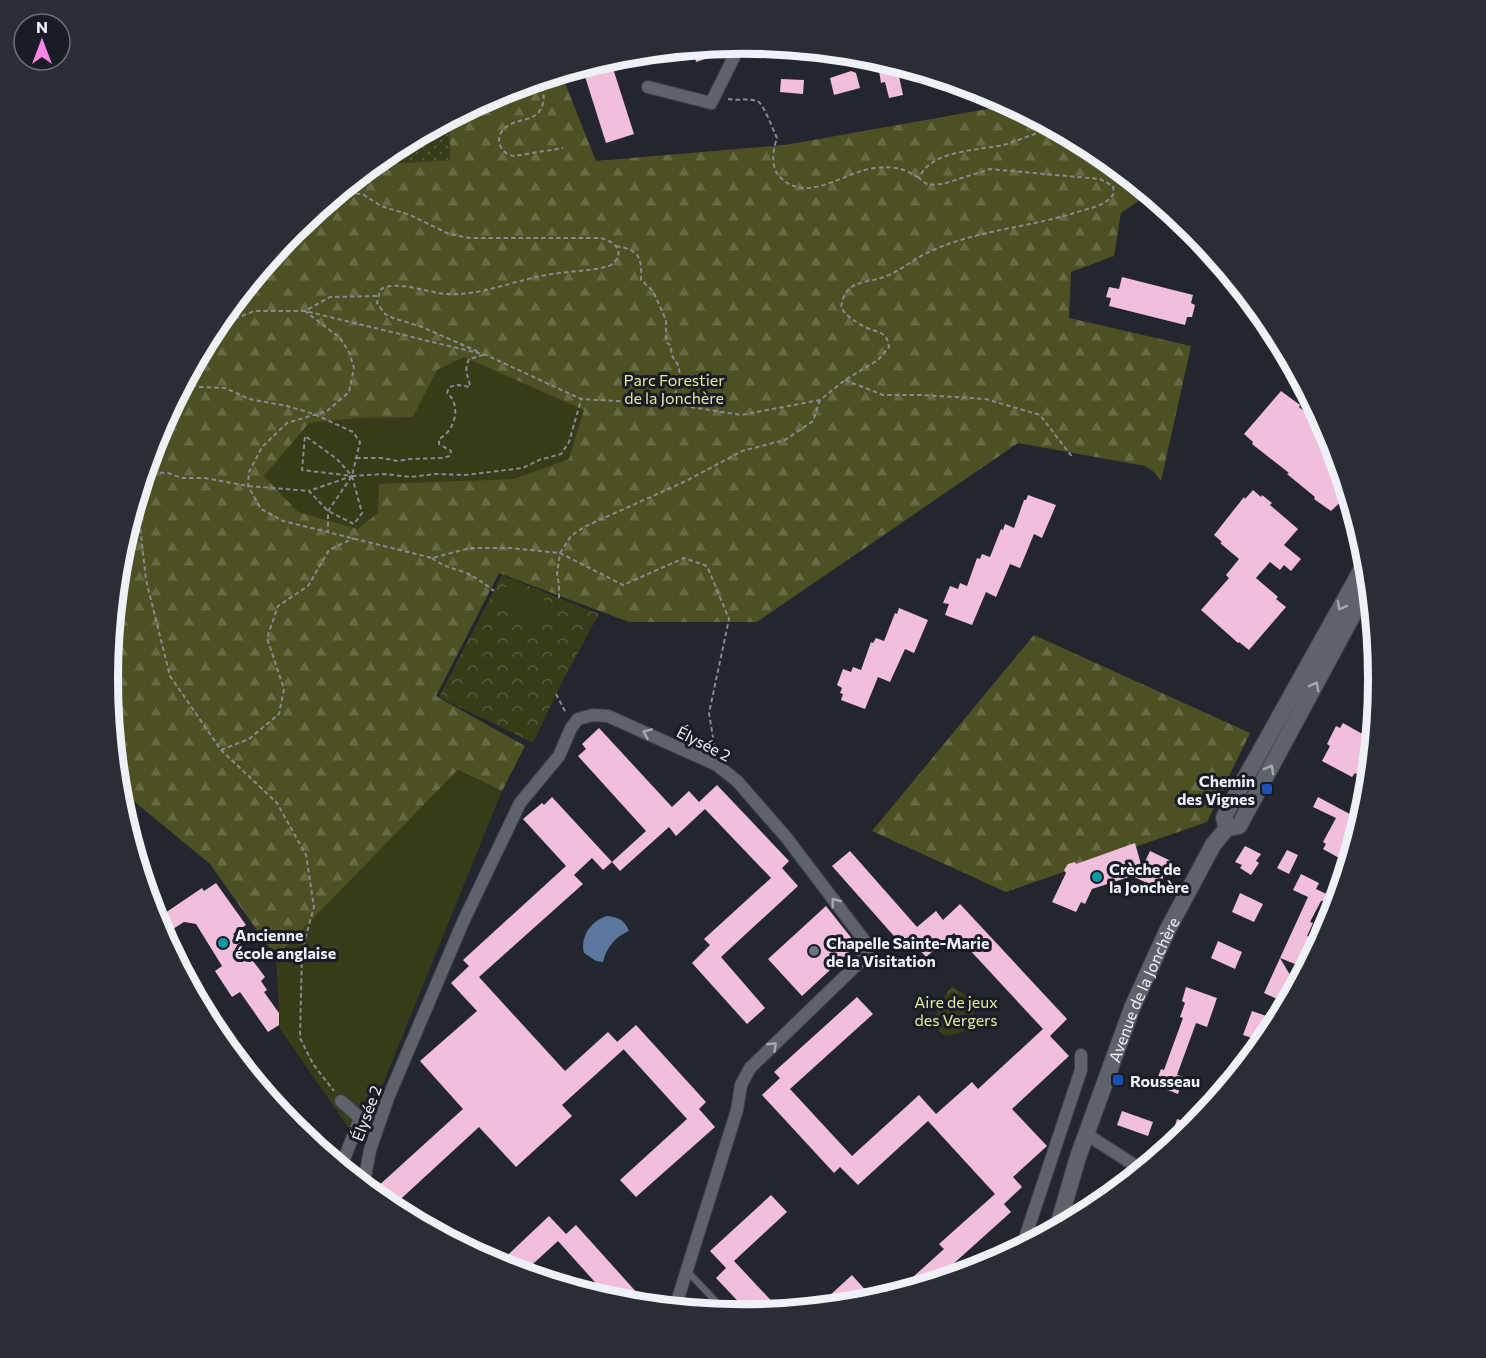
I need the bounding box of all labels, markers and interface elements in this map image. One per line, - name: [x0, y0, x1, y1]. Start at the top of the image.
- north arrow: [12, 12, 72, 72]
- text: N: [36, 17, 48, 36]
- park label: Parc Forestier de la Jonchère: [623, 370, 725, 407]
- one-way arrow: [1337, 600, 1348, 611]
- one-way arrow: [1308, 682, 1319, 692]
- street label: Élysée 2: [674, 721, 734, 765]
- one-way arrow: [642, 728, 653, 740]
- one-way arrow: [1263, 764, 1274, 775]
- place label: Chemin des Vignes: [1177, 771, 1255, 808]
- marker: Chemin des Vignes: [1260, 782, 1274, 796]
- place label: Crèche de la Jonchère: [1109, 859, 1189, 896]
- marker: Crèche de la Jonchère: [1090, 870, 1104, 884]
- one-way arrow: [831, 897, 842, 908]
- street label: Avenue de la Jonchère: [1104, 913, 1182, 1064]
- place label: Ancienne école anglaise: [235, 925, 336, 962]
- place label: Chapelle Sainte-Marie de la Visitation: [826, 933, 989, 970]
- marker: Ancienne école anglaise: [216, 936, 230, 950]
- marker: Chapelle Sainte-Marie de la Visitation: [807, 944, 821, 958]
- park label: Aire de jeux des Vergers: [914, 992, 998, 1029]
- one-way arrow: [766, 1042, 776, 1053]
- place label: Rousseau: [1130, 1071, 1200, 1090]
- marker: Rousseau: [1111, 1073, 1125, 1087]
- street label: Élysée 2: [347, 1082, 385, 1143]

